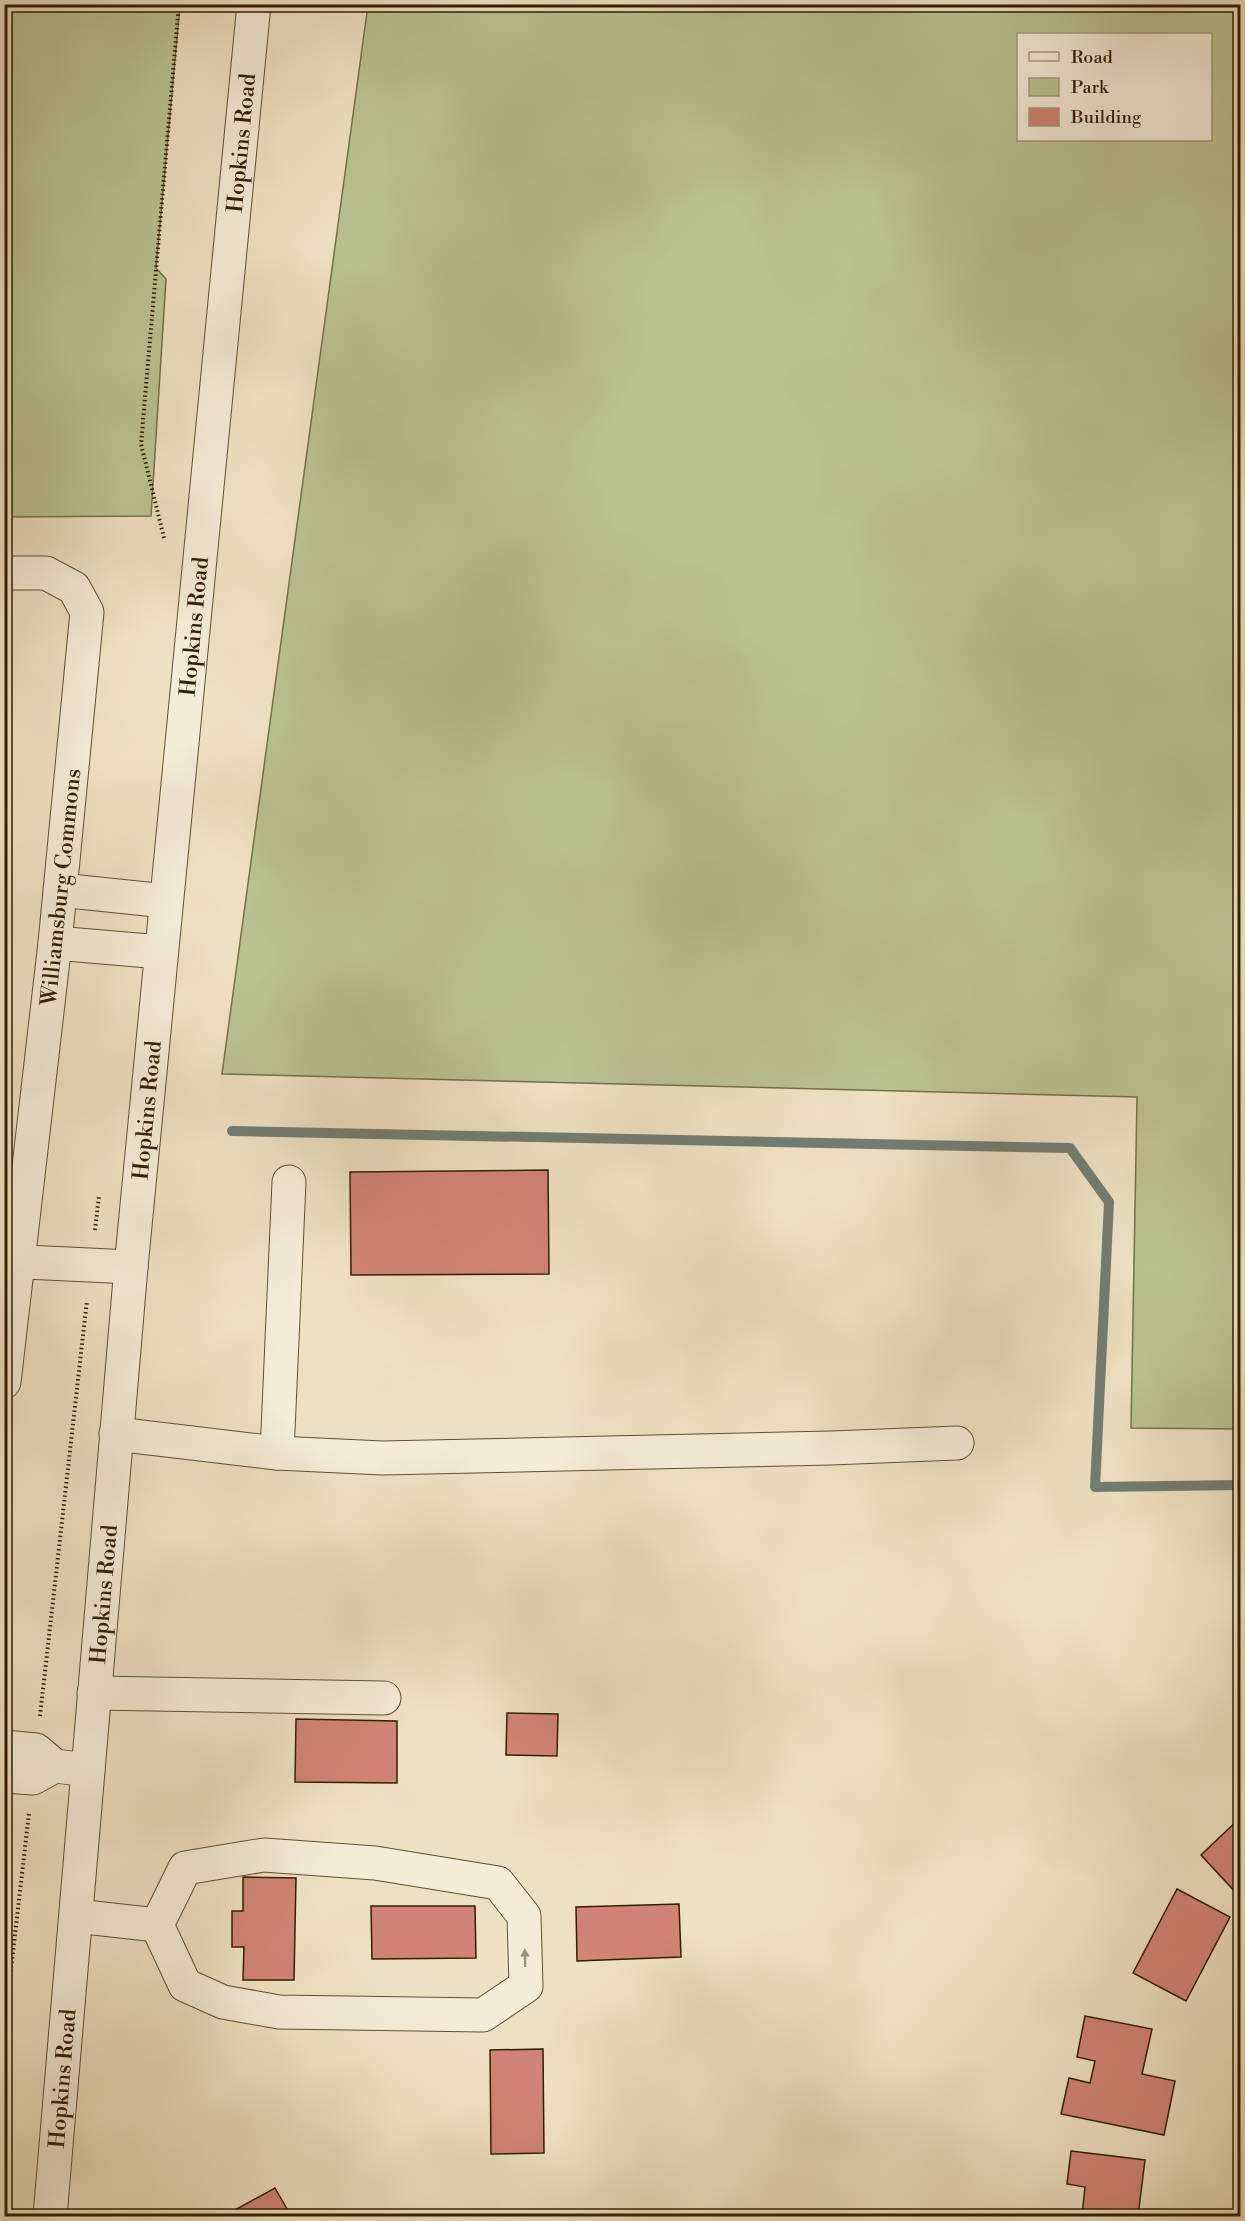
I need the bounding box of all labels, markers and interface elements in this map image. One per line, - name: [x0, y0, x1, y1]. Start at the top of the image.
- legend: [1017, 33, 1212, 141]
- text: Road: [1071, 46, 1114, 69]
- street label: Hopkins Road: [222, 72, 262, 214]
- text: Park: [1071, 76, 1110, 99]
- text: Building: [1070, 106, 1142, 129]
- street label: Hopkins Road: [175, 555, 215, 698]
- street label: Williamsburg Commons: [36, 767, 87, 1008]
- street label: Hopkins Road: [128, 1039, 168, 1181]
- street label: Hopkins Road: [85, 1523, 124, 1665]
- one-way arrow: [520, 1949, 530, 1968]
- street label: Hopkins Road: [44, 2007, 83, 2149]

